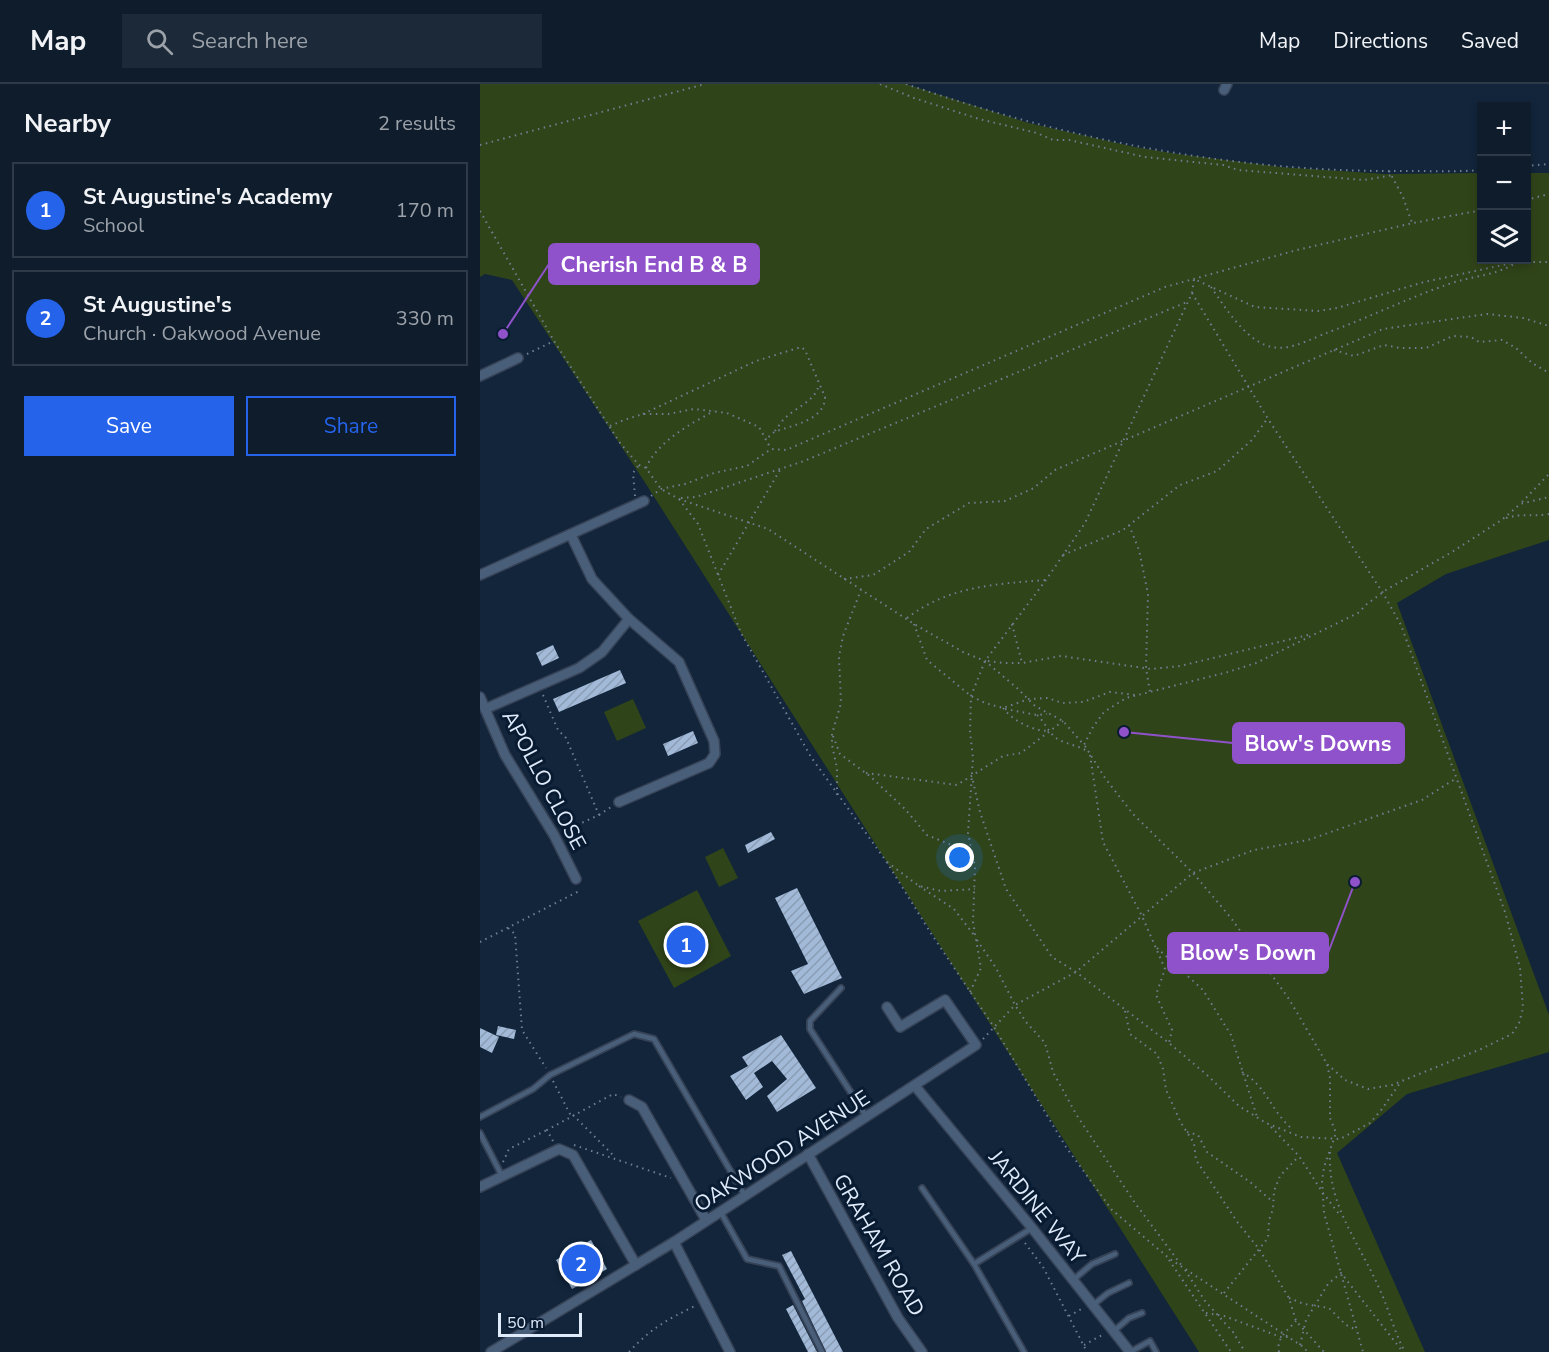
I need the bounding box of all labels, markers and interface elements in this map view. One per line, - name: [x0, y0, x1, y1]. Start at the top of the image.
- search box: [122, 14, 542, 68]
- text: Map: [30, 22, 86, 60]
- icon: search: [143, 25, 176, 58]
- text: Search here: [191, 26, 308, 56]
- text: Map: [1259, 27, 1300, 55]
- text: Directions: [1333, 27, 1428, 55]
- text: Saved: [1461, 27, 1519, 55]
- map controls: [1477, 102, 1531, 264]
- button: +: [1477, 102, 1531, 156]
- text: Nearby: [24, 106, 111, 141]
- text: 2 results: [378, 110, 456, 137]
- button: −: [1477, 156, 1531, 210]
- text: St Augustine's Academy: [83, 182, 332, 212]
- text: 1: [40, 197, 52, 224]
- text: 170 m: [396, 197, 454, 224]
- button: layers: [1477, 210, 1531, 264]
- text: School: [83, 212, 144, 239]
- callout: Cherish End B & B: [549, 244, 759, 284]
- text: Cherish End B & B: [561, 250, 747, 280]
- text: St Augustine's: [83, 290, 232, 320]
- text: 2: [40, 305, 52, 332]
- text: 330 m: [396, 305, 454, 332]
- text: Church · Oakwood Avenue: [83, 320, 321, 347]
- button: Save: [24, 396, 234, 456]
- button: Share: [246, 396, 456, 456]
- street label: APOLLO CLOSE: [495, 705, 593, 855]
- callout: Blow's Downs: [1233, 723, 1404, 763]
- text: Blow's Downs: [1245, 729, 1391, 759]
- your location: [945, 843, 974, 872]
- pin: 1: [666, 922, 706, 968]
- callout: Blow's Down: [1168, 933, 1328, 973]
- text: Blow's Down: [1180, 938, 1316, 968]
- street label: OAKWOOD AVENUE: [689, 1084, 875, 1218]
- street label: JARDINE WAY: [982, 1144, 1092, 1270]
- street label: GRAHAM ROAD: [827, 1169, 931, 1321]
- pin: 2: [562, 1242, 600, 1286]
- scale bar: [498, 1310, 582, 1338]
- text: 50 m: [507, 1312, 544, 1334]

